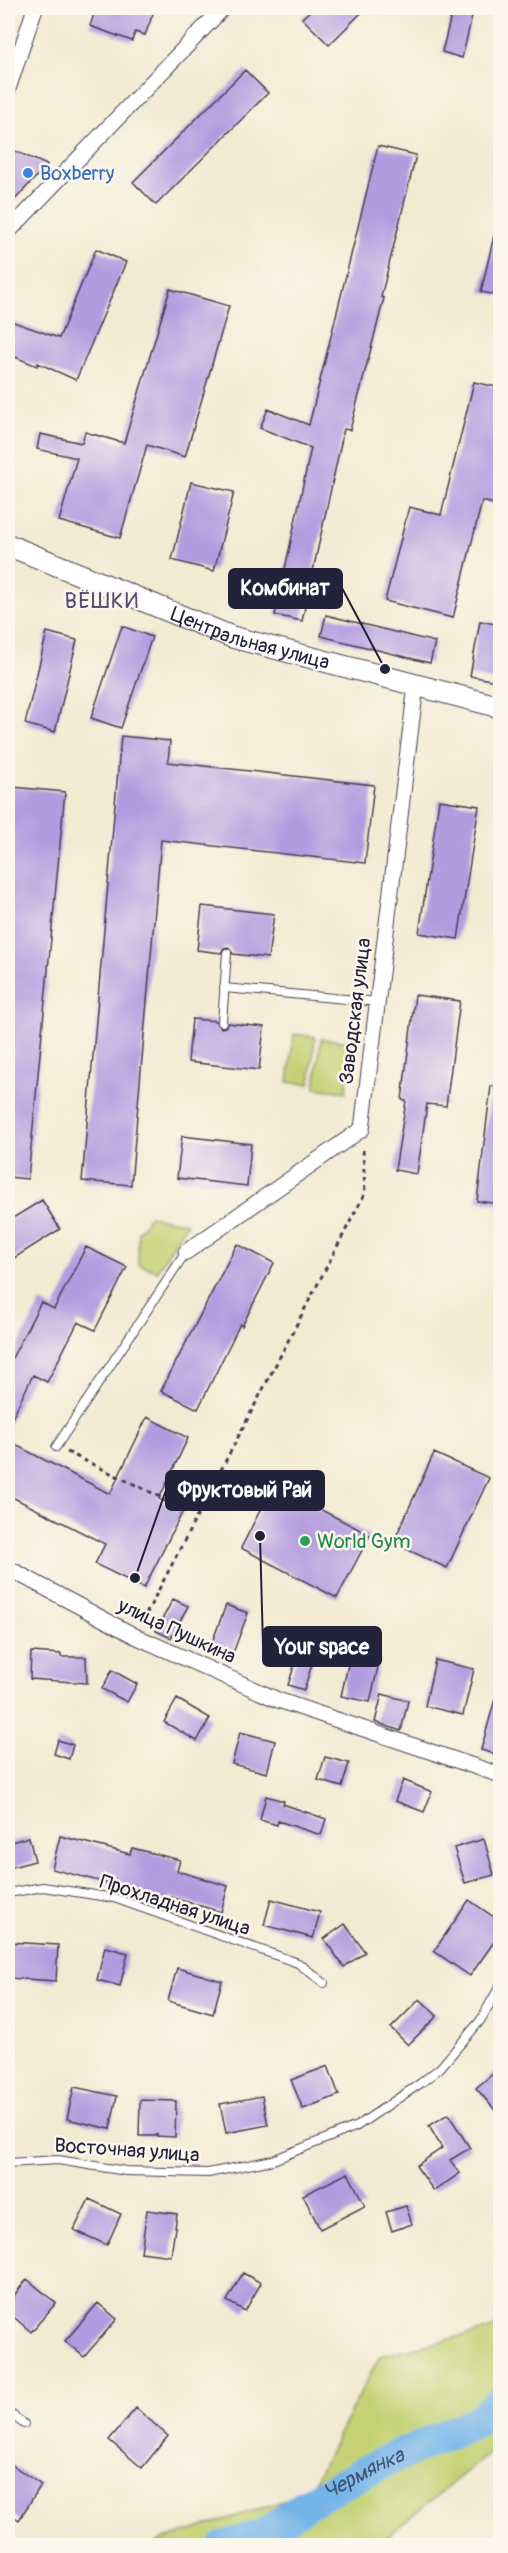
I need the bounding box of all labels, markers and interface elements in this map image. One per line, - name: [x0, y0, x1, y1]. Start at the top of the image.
- place label: Boxberry: [40, 161, 115, 186]
- marker: Boxberry: [21, 166, 35, 180]
- callout: Комбинат: [229, 569, 342, 608]
- text: Комбинат: [240, 575, 330, 602]
- district label: ВЁШКИ: [64, 587, 140, 615]
- street label: Центральная улица: [167, 601, 332, 675]
- street label: Заводская улица: [334, 936, 376, 1086]
- callout: Фруктовый Рай: [166, 1471, 324, 1510]
- text: Фруктовый Рай: [177, 1477, 312, 1504]
- place label: World Gym: [317, 1529, 410, 1554]
- marker: World Gym: [298, 1534, 312, 1548]
- street label: улица Пушкина: [113, 1592, 240, 1669]
- callout: Your space: [263, 1627, 381, 1666]
- text: Your space: [274, 1634, 370, 1661]
- street label: Прохладная улица: [97, 1869, 253, 1941]
- street label: Восточная улица: [54, 2132, 200, 2168]
- water label: Чермянка: [318, 2441, 409, 2505]

